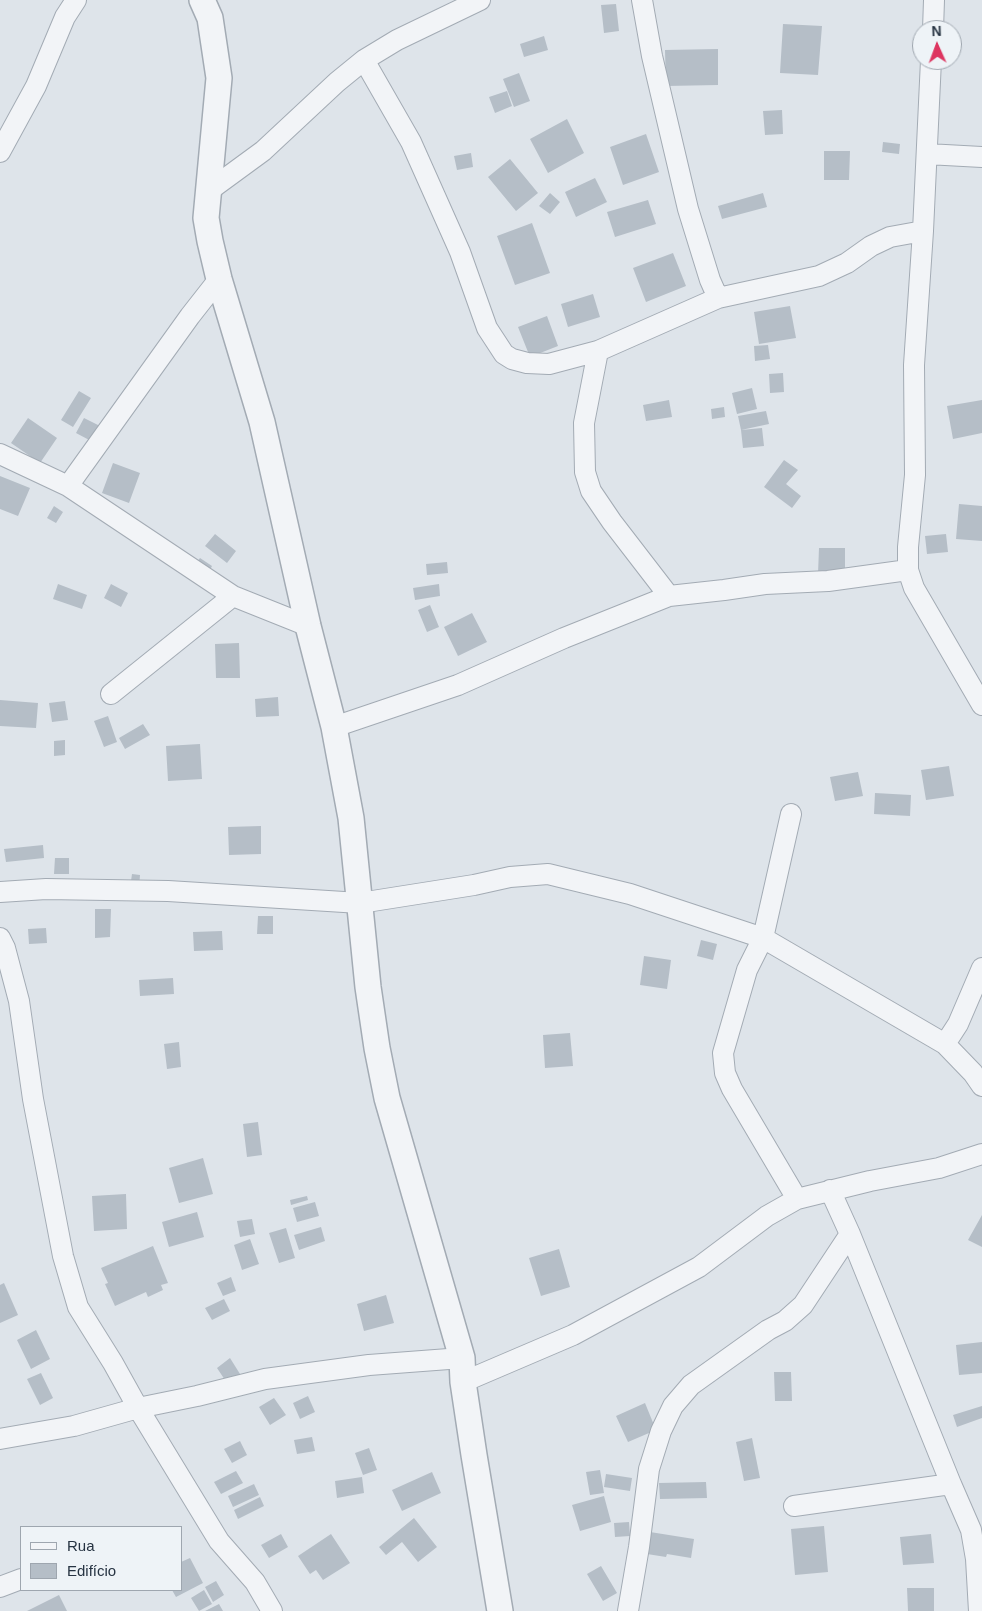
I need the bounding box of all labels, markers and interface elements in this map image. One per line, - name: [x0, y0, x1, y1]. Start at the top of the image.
- north arrow: [912, 20, 962, 70]
- text: N: [931, 23, 942, 39]
- legend: [20, 1526, 182, 1591]
- text: Rua: [67, 1537, 95, 1554]
- text: Edifício: [67, 1562, 116, 1579]

